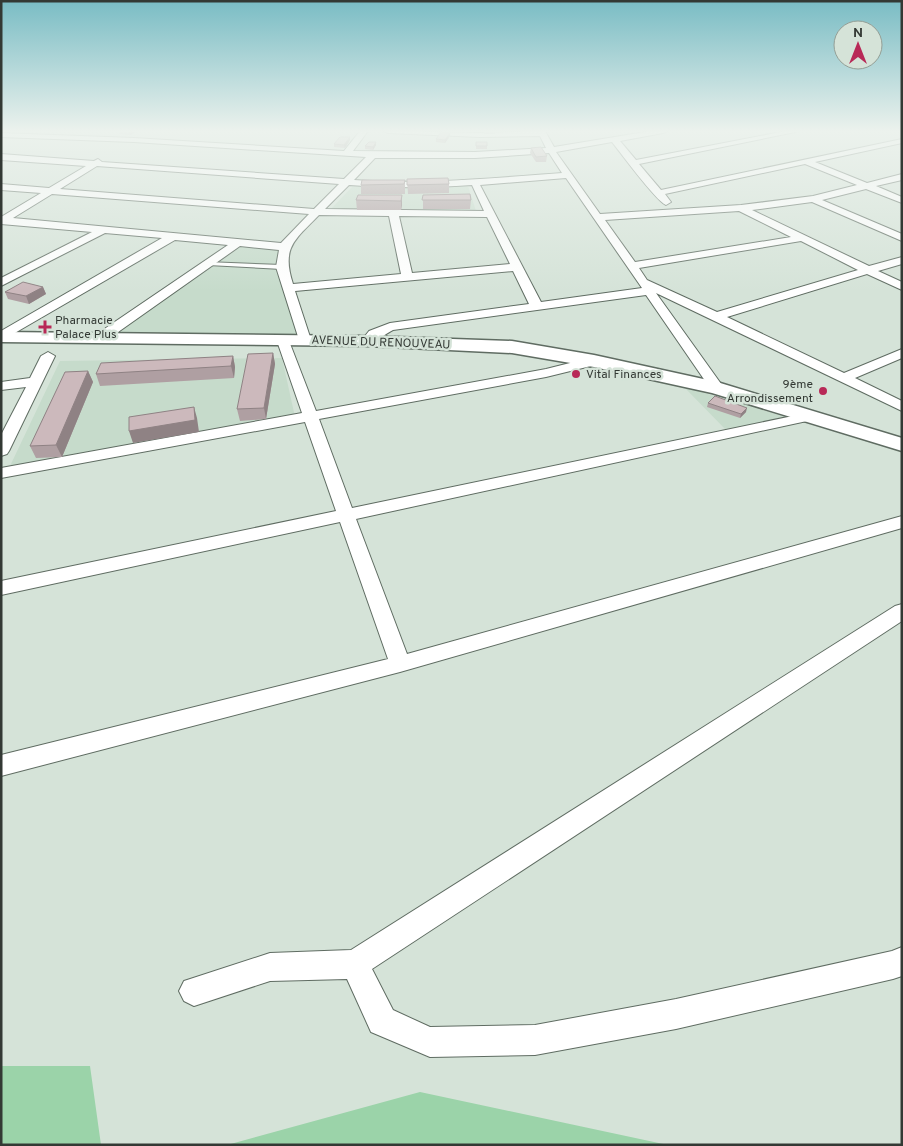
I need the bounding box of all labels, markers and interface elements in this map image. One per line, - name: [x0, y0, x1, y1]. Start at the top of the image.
- north arrow: [833, 20, 883, 70]
- text: N: [853, 25, 863, 42]
- place label: Pharmacie Palace Plus: [55, 313, 117, 343]
- marker: Pharmacie Palace Plus: [39, 321, 51, 333]
- street label: AVENUE DU RENOUVEAU: [311, 333, 451, 353]
- place label: Vital Finances: [586, 367, 662, 383]
- marker: Vital Finances: [570, 368, 582, 380]
- place label: 9ème Arrondissement: [727, 377, 813, 407]
- marker: 9ème Arrondissement: [817, 385, 829, 397]

